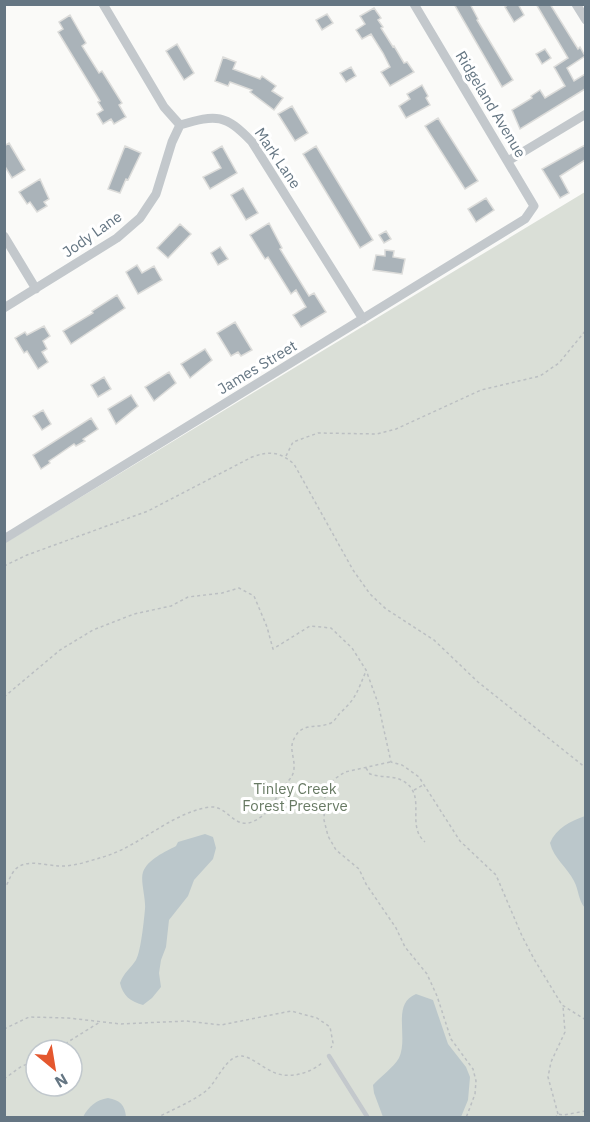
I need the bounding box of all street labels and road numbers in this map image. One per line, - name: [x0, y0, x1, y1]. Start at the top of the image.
- street label: Ridgeland Avenue: [452, 47, 530, 161]
- street label: Mark Lane: [251, 124, 305, 192]
- street label: Jody Lane: [59, 207, 125, 261]
- street label: James Street: [214, 336, 300, 398]

